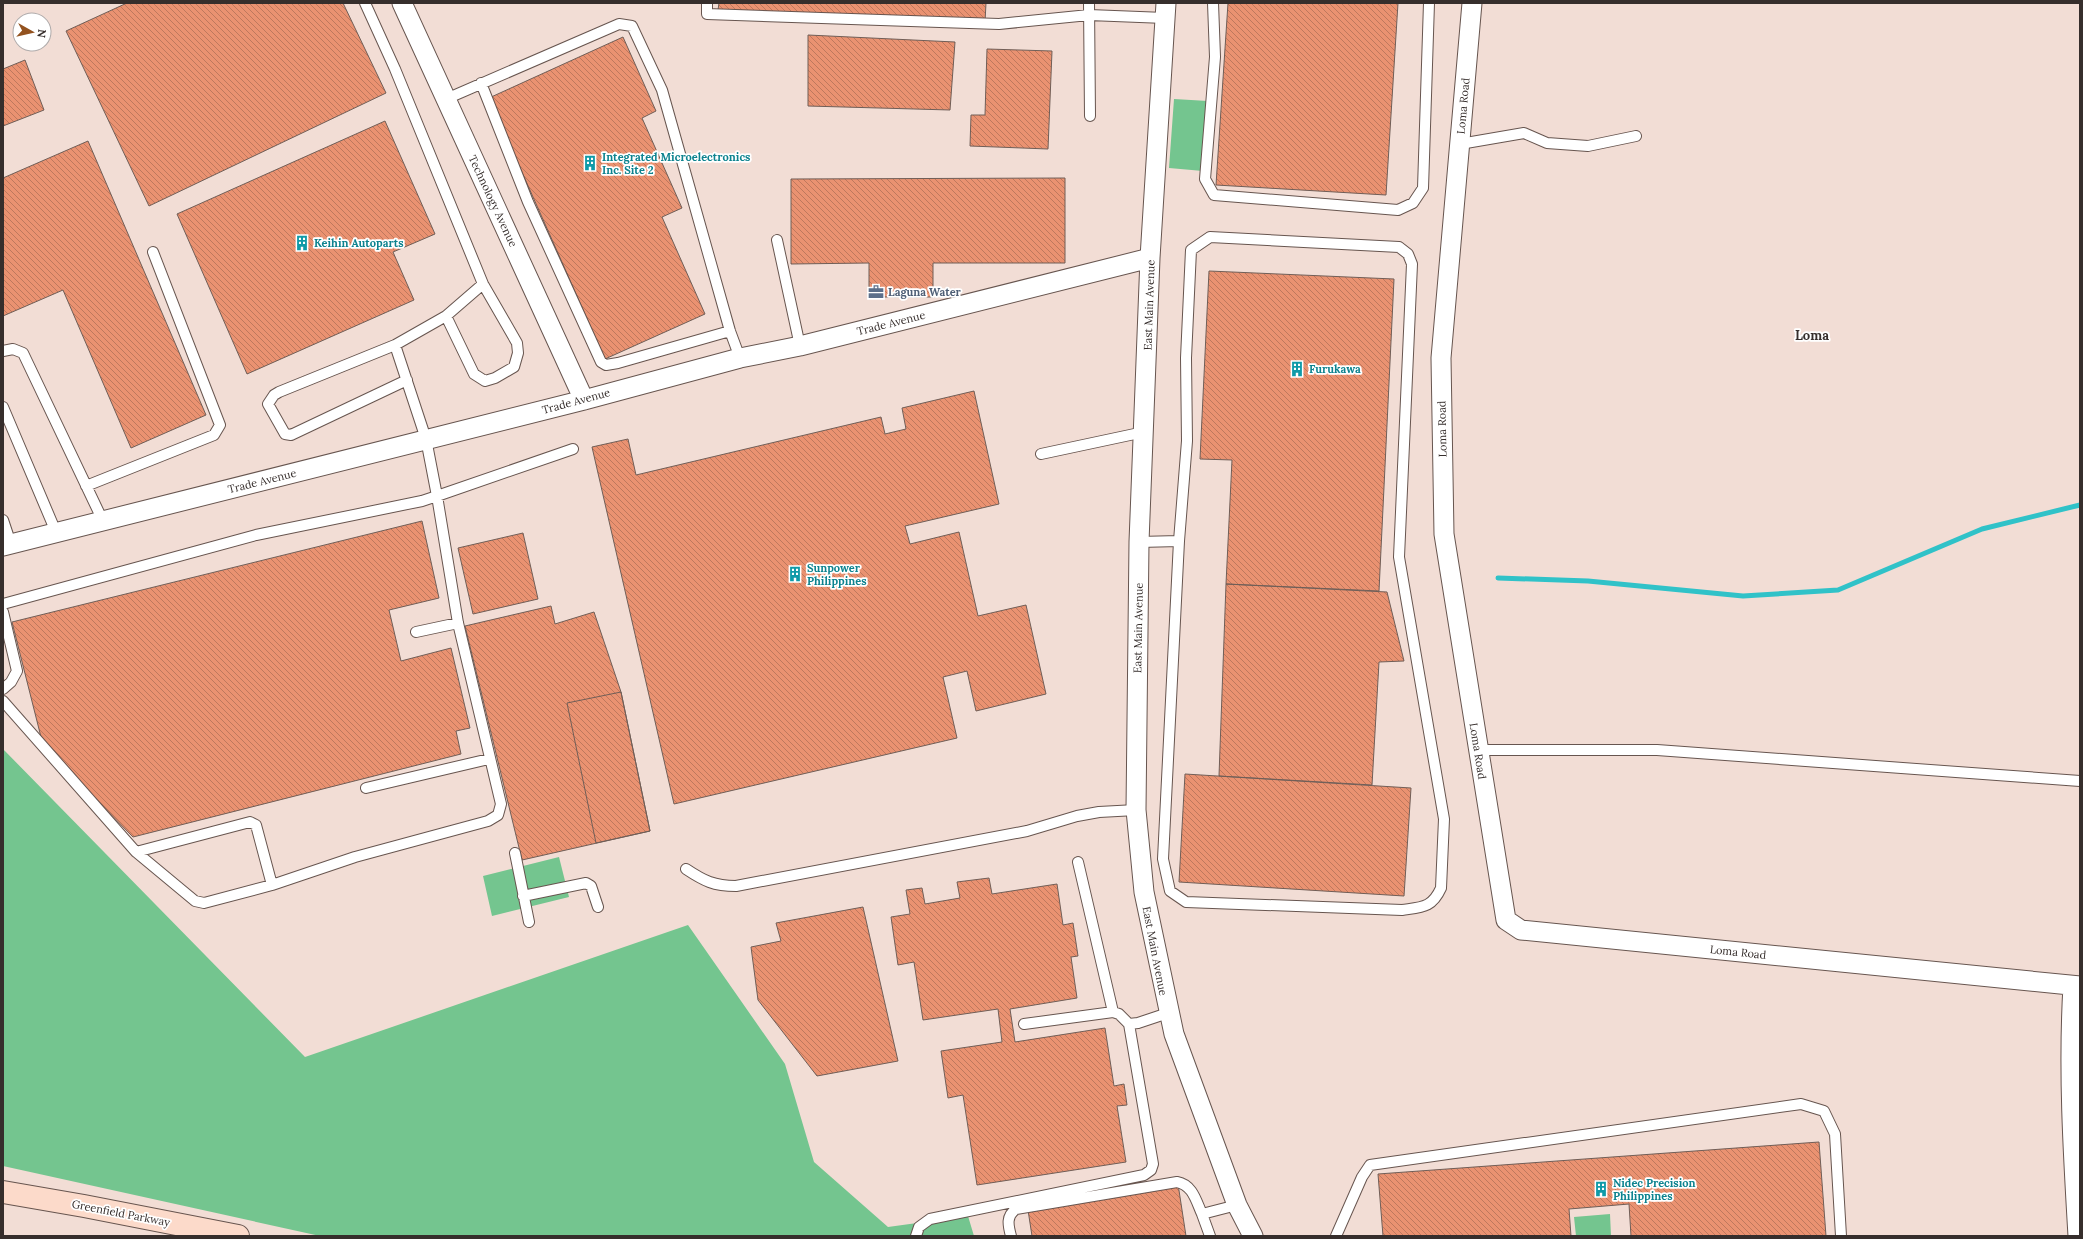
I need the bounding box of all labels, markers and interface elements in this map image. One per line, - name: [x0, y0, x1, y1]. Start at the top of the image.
- north arrow: [12, 12, 52, 52]
- text: N: [34, 28, 49, 39]
- street label: Loma Road: [1454, 77, 1472, 135]
- place label: Integrated Microelectronics Inc. Site 2: [602, 150, 750, 177]
- street label: Technology Avenue: [466, 153, 520, 249]
- building icon: Integrated Microelectronics Inc. Site 2: [581, 154, 599, 172]
- building icon: Keihin Autoparts: [293, 234, 311, 252]
- place label: Keihin Autoparts: [314, 236, 404, 250]
- street label: East Main Avenue: [1140, 259, 1158, 350]
- office icon: Laguna Water: [867, 283, 885, 301]
- place label: Laguna Water: [888, 285, 962, 299]
- street label: Trade Avenue: [855, 308, 927, 338]
- district label: Loma: [1795, 327, 1829, 344]
- building icon: Furukawa: [1288, 360, 1306, 378]
- place label: Furukawa: [1309, 362, 1361, 376]
- street label: Trade Avenue: [540, 385, 612, 417]
- street label: Loma Road: [1434, 400, 1449, 457]
- street label: Trade Avenue: [226, 466, 298, 496]
- place label: Sunpower Philippines: [807, 561, 867, 588]
- building icon: Sunpower Philippines: [786, 565, 804, 583]
- street label: East Main Avenue: [1130, 583, 1146, 673]
- street label: Loma Road: [1467, 722, 1489, 781]
- street label: East Main Avenue: [1139, 905, 1171, 997]
- street label: Loma Road: [1709, 942, 1767, 962]
- place label: Nidec Precision Philippines: [1613, 1176, 1696, 1203]
- building icon: Nidec Precision Philippines: [1592, 1180, 1610, 1198]
- street label: Greenfield Parkway: [71, 1197, 172, 1229]

